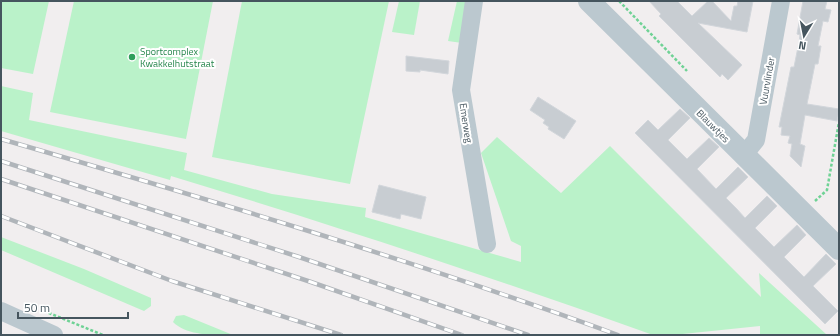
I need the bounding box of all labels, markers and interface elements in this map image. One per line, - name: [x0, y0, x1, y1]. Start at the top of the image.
- north arrow: [784, 16, 824, 56]
- text: N: [797, 37, 807, 54]
- place label: Sportcomplex Kwakkelhutstraat: [140, 44, 215, 71]
- marker: Sportcomplex Kwakkelhutstraat: [127, 52, 137, 62]
- street label: Vuurvlinder: [755, 55, 779, 106]
- street label: Emerweg: [455, 102, 477, 144]
- street label: Blauwtjes: [693, 106, 733, 146]
- scale bar: [18, 294, 128, 320]
- text: 50 m: [24, 298, 50, 317]

